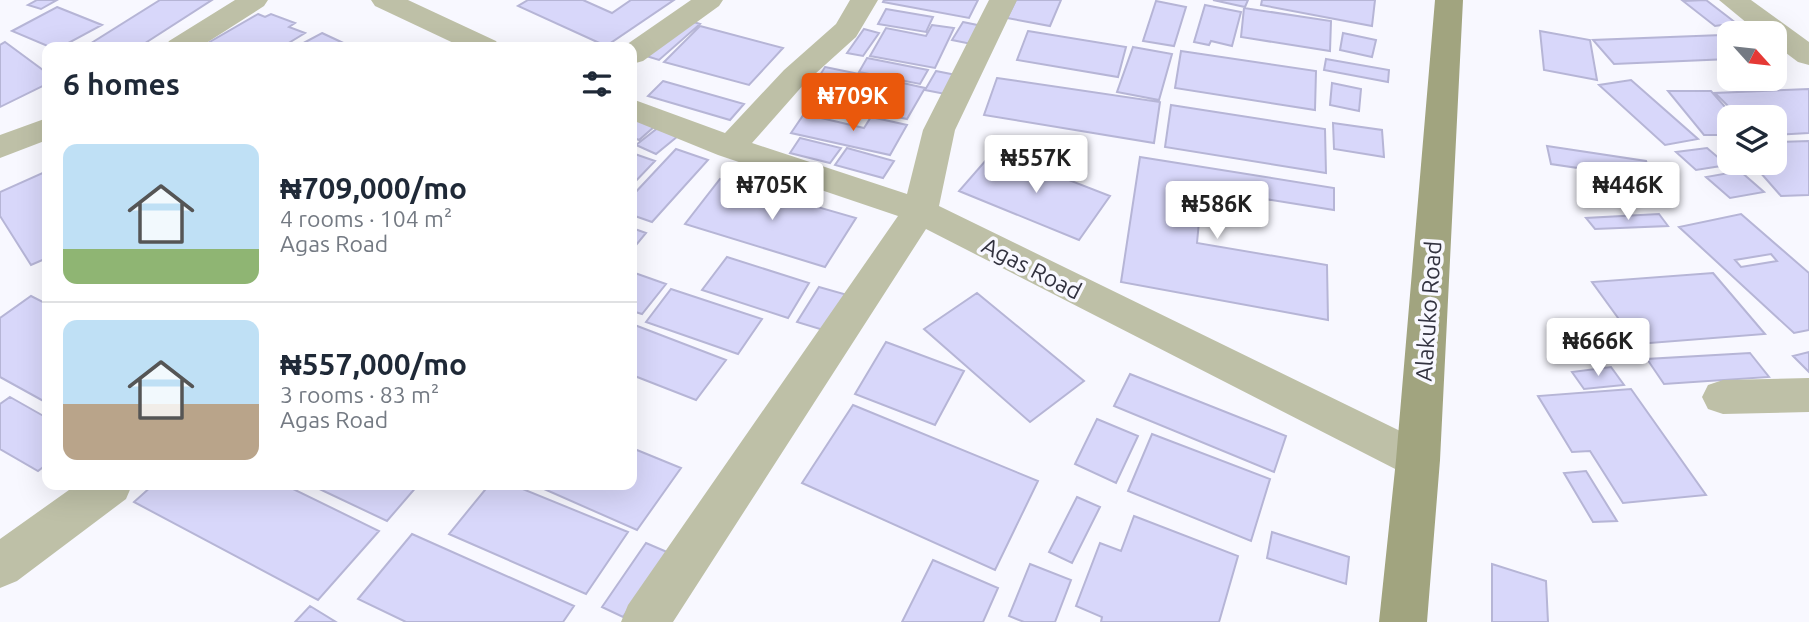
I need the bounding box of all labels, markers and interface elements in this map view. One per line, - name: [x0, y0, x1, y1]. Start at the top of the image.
- north arrow: [1717, 21, 1787, 91]
- map controls: [1717, 21, 1787, 175]
- icon: filters: [578, 65, 616, 103]
- text: 6 homes: [63, 67, 180, 101]
- pin: ₦709K: [804, 74, 902, 133]
- text: ₦709K: [818, 83, 888, 108]
- button: layers: [1717, 105, 1787, 175]
- pin: ₦557K: [987, 136, 1085, 195]
- text: ₦557K: [1001, 145, 1071, 170]
- pin: ₦705K: [723, 162, 821, 222]
- pin: ₦446K: [1579, 162, 1677, 222]
- text: ₦709,000/mo: [280, 171, 467, 205]
- icon: home: [119, 172, 203, 256]
- text: ₦705K: [737, 172, 807, 197]
- text: ₦446K: [1593, 172, 1663, 197]
- pin: ₦586K: [1168, 182, 1266, 241]
- text: ₦586K: [1182, 191, 1252, 216]
- text: 4 rooms · 104 m²: [280, 206, 452, 231]
- text: Agas Road: [280, 231, 388, 256]
- street label: Agas Road: [978, 232, 1086, 304]
- street label: Alakuko Road: [1411, 240, 1445, 382]
- pin: ₦666K: [1549, 318, 1647, 378]
- text: ₦666K: [1563, 328, 1633, 353]
- text: ₦557,000/mo: [280, 347, 467, 381]
- icon: home: [119, 348, 203, 432]
- text: 3 rooms · 83 m²: [280, 382, 439, 407]
- text: Agas Road: [280, 407, 388, 432]

